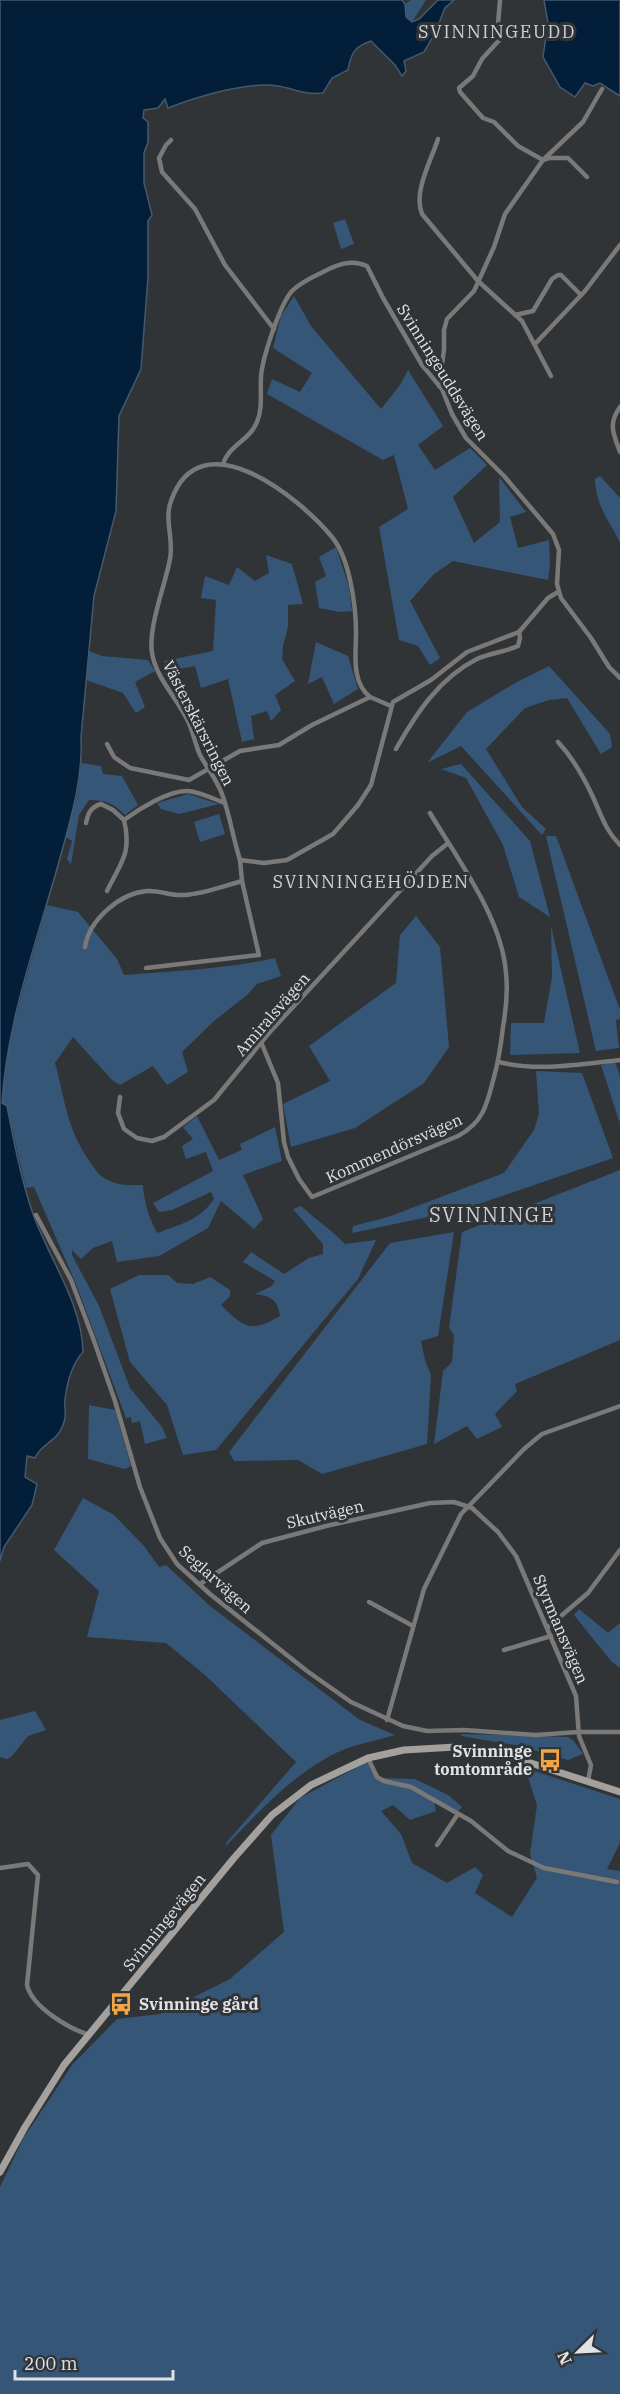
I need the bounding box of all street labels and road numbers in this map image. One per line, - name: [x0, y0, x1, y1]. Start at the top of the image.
- street label: Svinningeuddsvägen: [393, 300, 493, 444]
- street label: Västerskärsringen: [159, 657, 239, 789]
- street label: Amiralsvägen: [230, 968, 314, 1060]
- street label: Kommendörsvägen: [323, 1109, 465, 1187]
- street label: Skutvägen: [284, 1495, 366, 1533]
- street label: Seglarvägen: [175, 1541, 257, 1617]
- street label: Styrmansvägen: [529, 1571, 593, 1687]
- street label: Svinningevägen: [118, 1869, 210, 1975]

